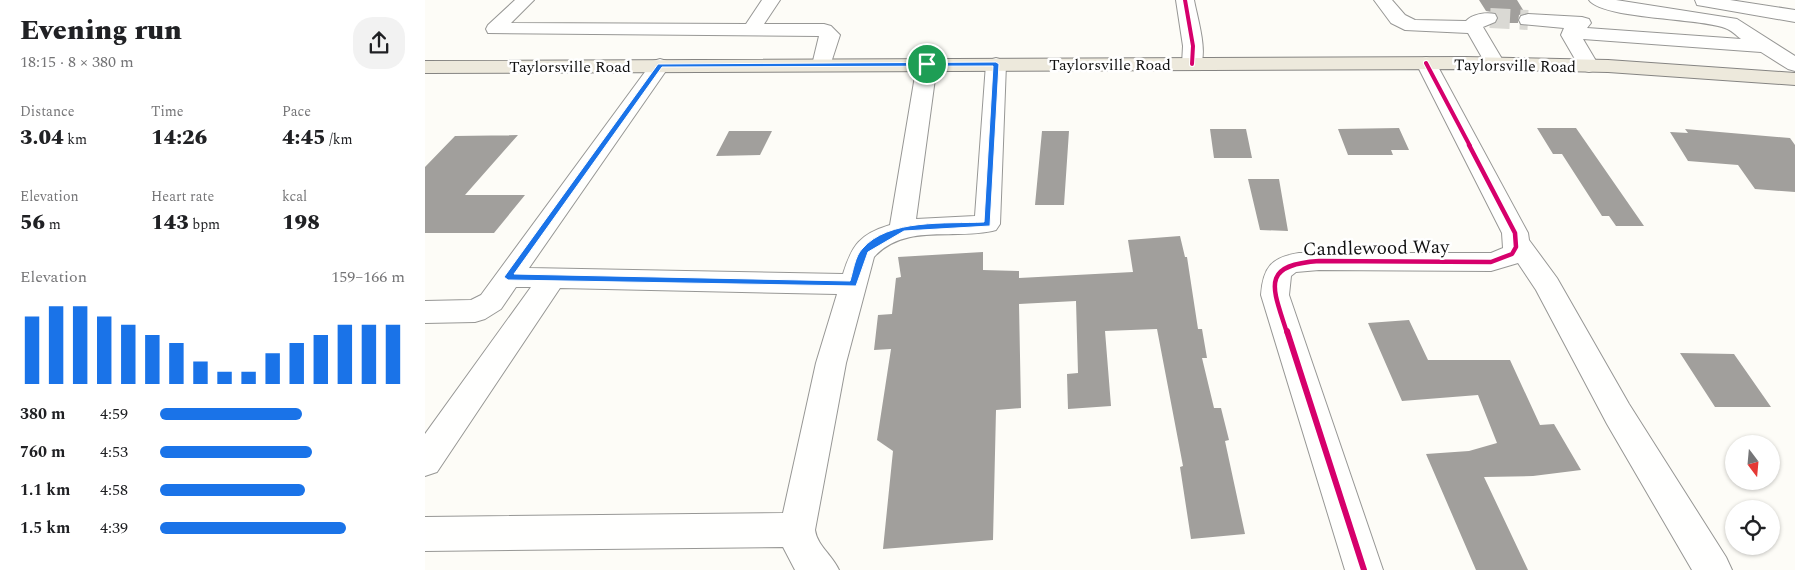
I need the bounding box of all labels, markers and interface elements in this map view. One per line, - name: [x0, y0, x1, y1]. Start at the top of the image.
- text: Evening run: [20, 9, 182, 52]
- button: share: [353, 17, 405, 69]
- pin: [906, 43, 948, 85]
- text: 18:15 · 8 × 380 m: [20, 50, 134, 74]
- icon: arrive: [913, 50, 941, 78]
- street label: Taylorsville Road: [1049, 53, 1171, 77]
- street label: Taylorsville Road: [1454, 53, 1576, 79]
- street label: Taylorsville Road: [509, 55, 631, 79]
- text: Distance: [20, 101, 75, 122]
- text: Time: [151, 101, 184, 122]
- text: Pace: [282, 101, 311, 122]
- text: 3.04: [20, 122, 64, 154]
- text: 14:26: [151, 122, 207, 154]
- text: 4:45: [282, 122, 326, 154]
- text: km: [64, 129, 87, 150]
- text: /km: [326, 129, 353, 150]
- text: Elevation: [20, 186, 79, 207]
- text: Heart rate: [151, 186, 214, 207]
- text: kcal: [282, 186, 307, 207]
- text: 56: [20, 207, 45, 239]
- text: 143: [151, 207, 189, 239]
- text: 198: [282, 207, 320, 239]
- text: m: [45, 214, 61, 235]
- text: bpm: [189, 214, 220, 235]
- street label: Candlewood Way: [1303, 233, 1450, 264]
- text: Elevation: [20, 265, 87, 289]
- text: 159–166 m: [331, 265, 405, 289]
- text: 380 m: [20, 402, 65, 426]
- text: 4:59: [100, 402, 128, 426]
- north arrow: [1725, 435, 1780, 490]
- map controls: [1725, 435, 1780, 555]
- text: 760 m: [20, 440, 65, 464]
- text: 4:53: [100, 440, 128, 464]
- text: 1.1 km: [20, 478, 70, 502]
- text: 4:58: [100, 478, 128, 502]
- button: locate: [1725, 500, 1780, 555]
- text: 1.5 km: [20, 516, 70, 540]
- text: 4:39: [100, 516, 128, 540]

